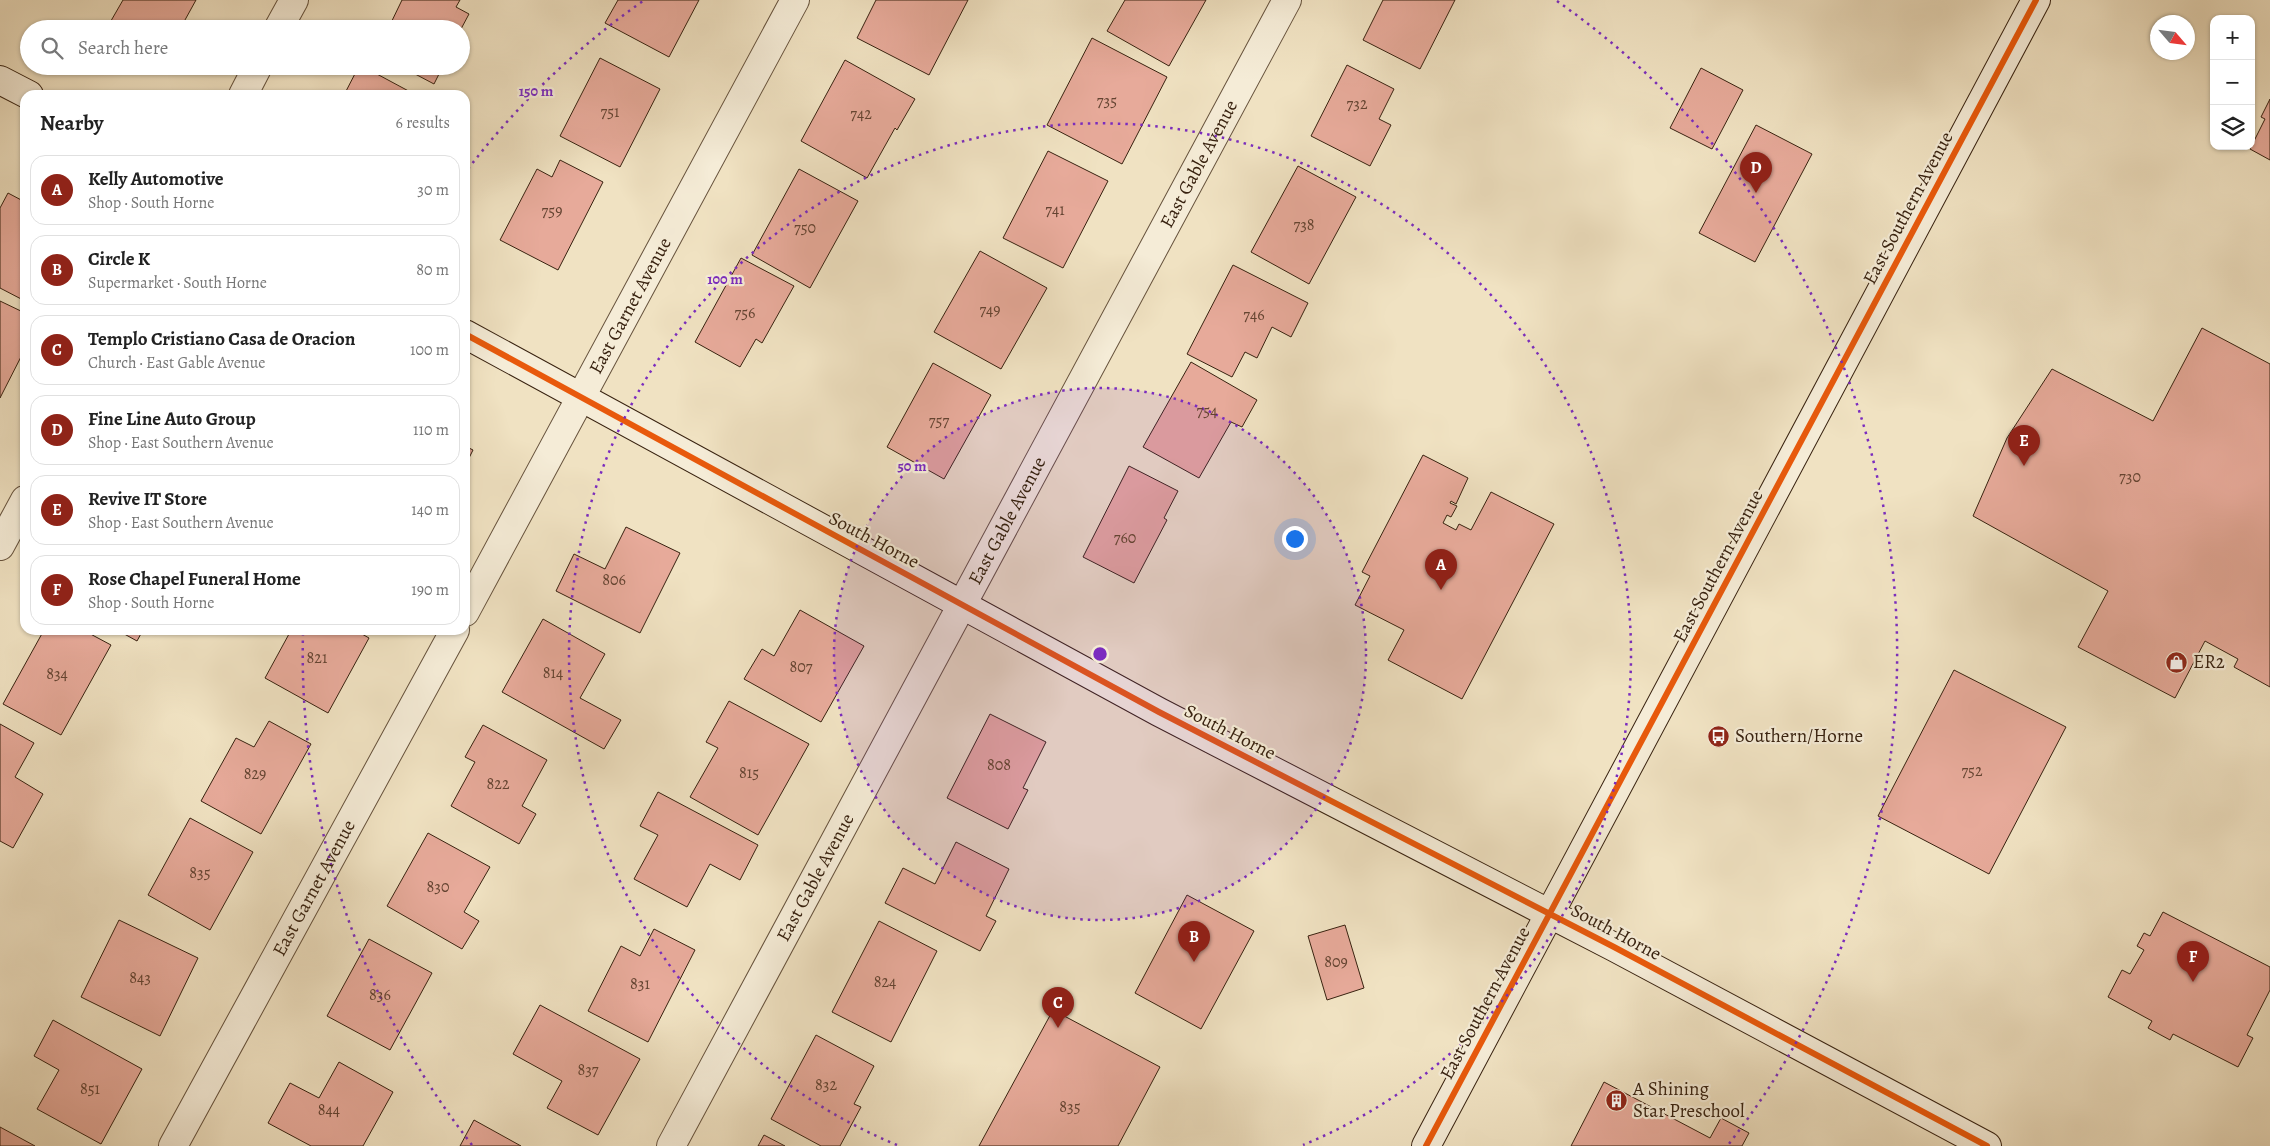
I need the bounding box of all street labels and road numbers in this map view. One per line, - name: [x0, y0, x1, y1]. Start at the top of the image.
- street label: East Gable Avenue: [1154, 95, 1244, 233]
- street label: East Southern Avenue: [1857, 127, 1959, 289]
- street label: East Garnet Avenue: [583, 233, 678, 379]
- street label: East Gable Avenue: [962, 452, 1052, 589]
- street label: East Southern Avenue: [1667, 485, 1769, 647]
- street label: South Horne: [824, 505, 924, 575]
- street label: South Horne: [1180, 698, 1280, 766]
- street label: East Gable Avenue: [770, 809, 860, 946]
- street label: East Garnet Avenue: [266, 815, 362, 961]
- street label: South Horne: [1566, 897, 1666, 967]
- street label: East Southern Avenue: [1434, 922, 1536, 1084]

